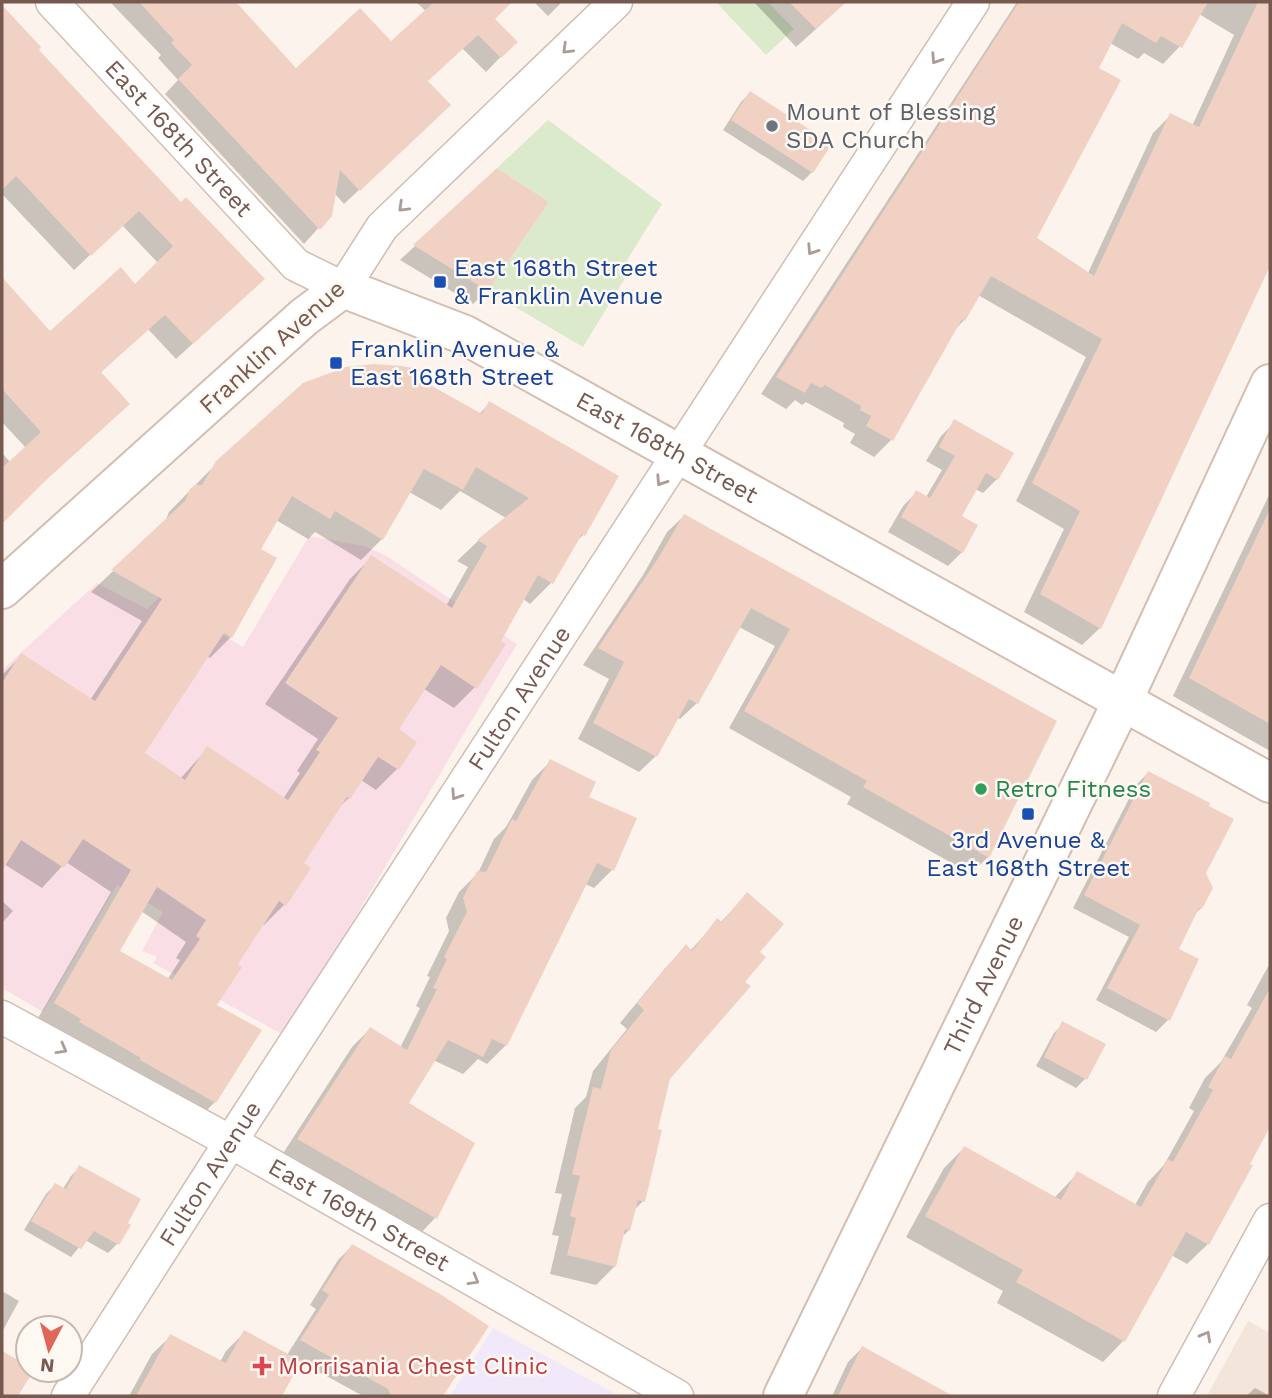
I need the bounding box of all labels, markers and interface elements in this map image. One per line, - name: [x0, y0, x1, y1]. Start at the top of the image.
- one-way arrow: [562, 41, 575, 54]
- one-way arrow: [932, 51, 944, 64]
- street label: East 168th Street: [99, 54, 258, 222]
- place label: Mount of Blessing SDA Church: [786, 98, 996, 154]
- marker: Mount of Blessing SDA Church: [764, 118, 780, 134]
- one-way arrow: [398, 199, 411, 212]
- one-way arrow: [807, 242, 820, 255]
- place label: East 168th Street & Franklin Avenue: [454, 254, 663, 310]
- street label: Franklin Avenue: [194, 274, 350, 420]
- marker: East 168th Street & Franklin Avenue: [432, 274, 448, 290]
- place label: Franklin Avenue & East 168th Street: [350, 335, 560, 391]
- marker: Franklin Avenue & East 168th Street: [328, 355, 344, 371]
- street label: East 168th Street: [571, 386, 763, 509]
- one-way arrow: [657, 473, 669, 486]
- street label: Fulton Avenue: [462, 621, 577, 776]
- place label: Retro Fitness: [995, 775, 1151, 803]
- marker: Retro Fitness: [973, 781, 989, 797]
- one-way arrow: [452, 787, 465, 800]
- marker: 3rd Avenue & East 168th Street: [1020, 806, 1036, 822]
- place label: 3rd Avenue & East 168th Street: [926, 826, 1130, 882]
- street label: Third Avenue: [938, 911, 1030, 1060]
- one-way arrow: [55, 1041, 67, 1054]
- street label: Fulton Avenue: [154, 1096, 267, 1251]
- street label: East 169th Street: [263, 1152, 454, 1277]
- one-way arrow: [466, 1272, 479, 1285]
- north arrow: [14, 1314, 84, 1384]
- one-way arrow: [1198, 1331, 1212, 1344]
- place label: Morrisania Chest Clinic: [278, 1352, 548, 1380]
- text: N: [39, 1353, 55, 1378]
- marker: Morrisania Chest Clinic: [252, 1356, 272, 1376]

